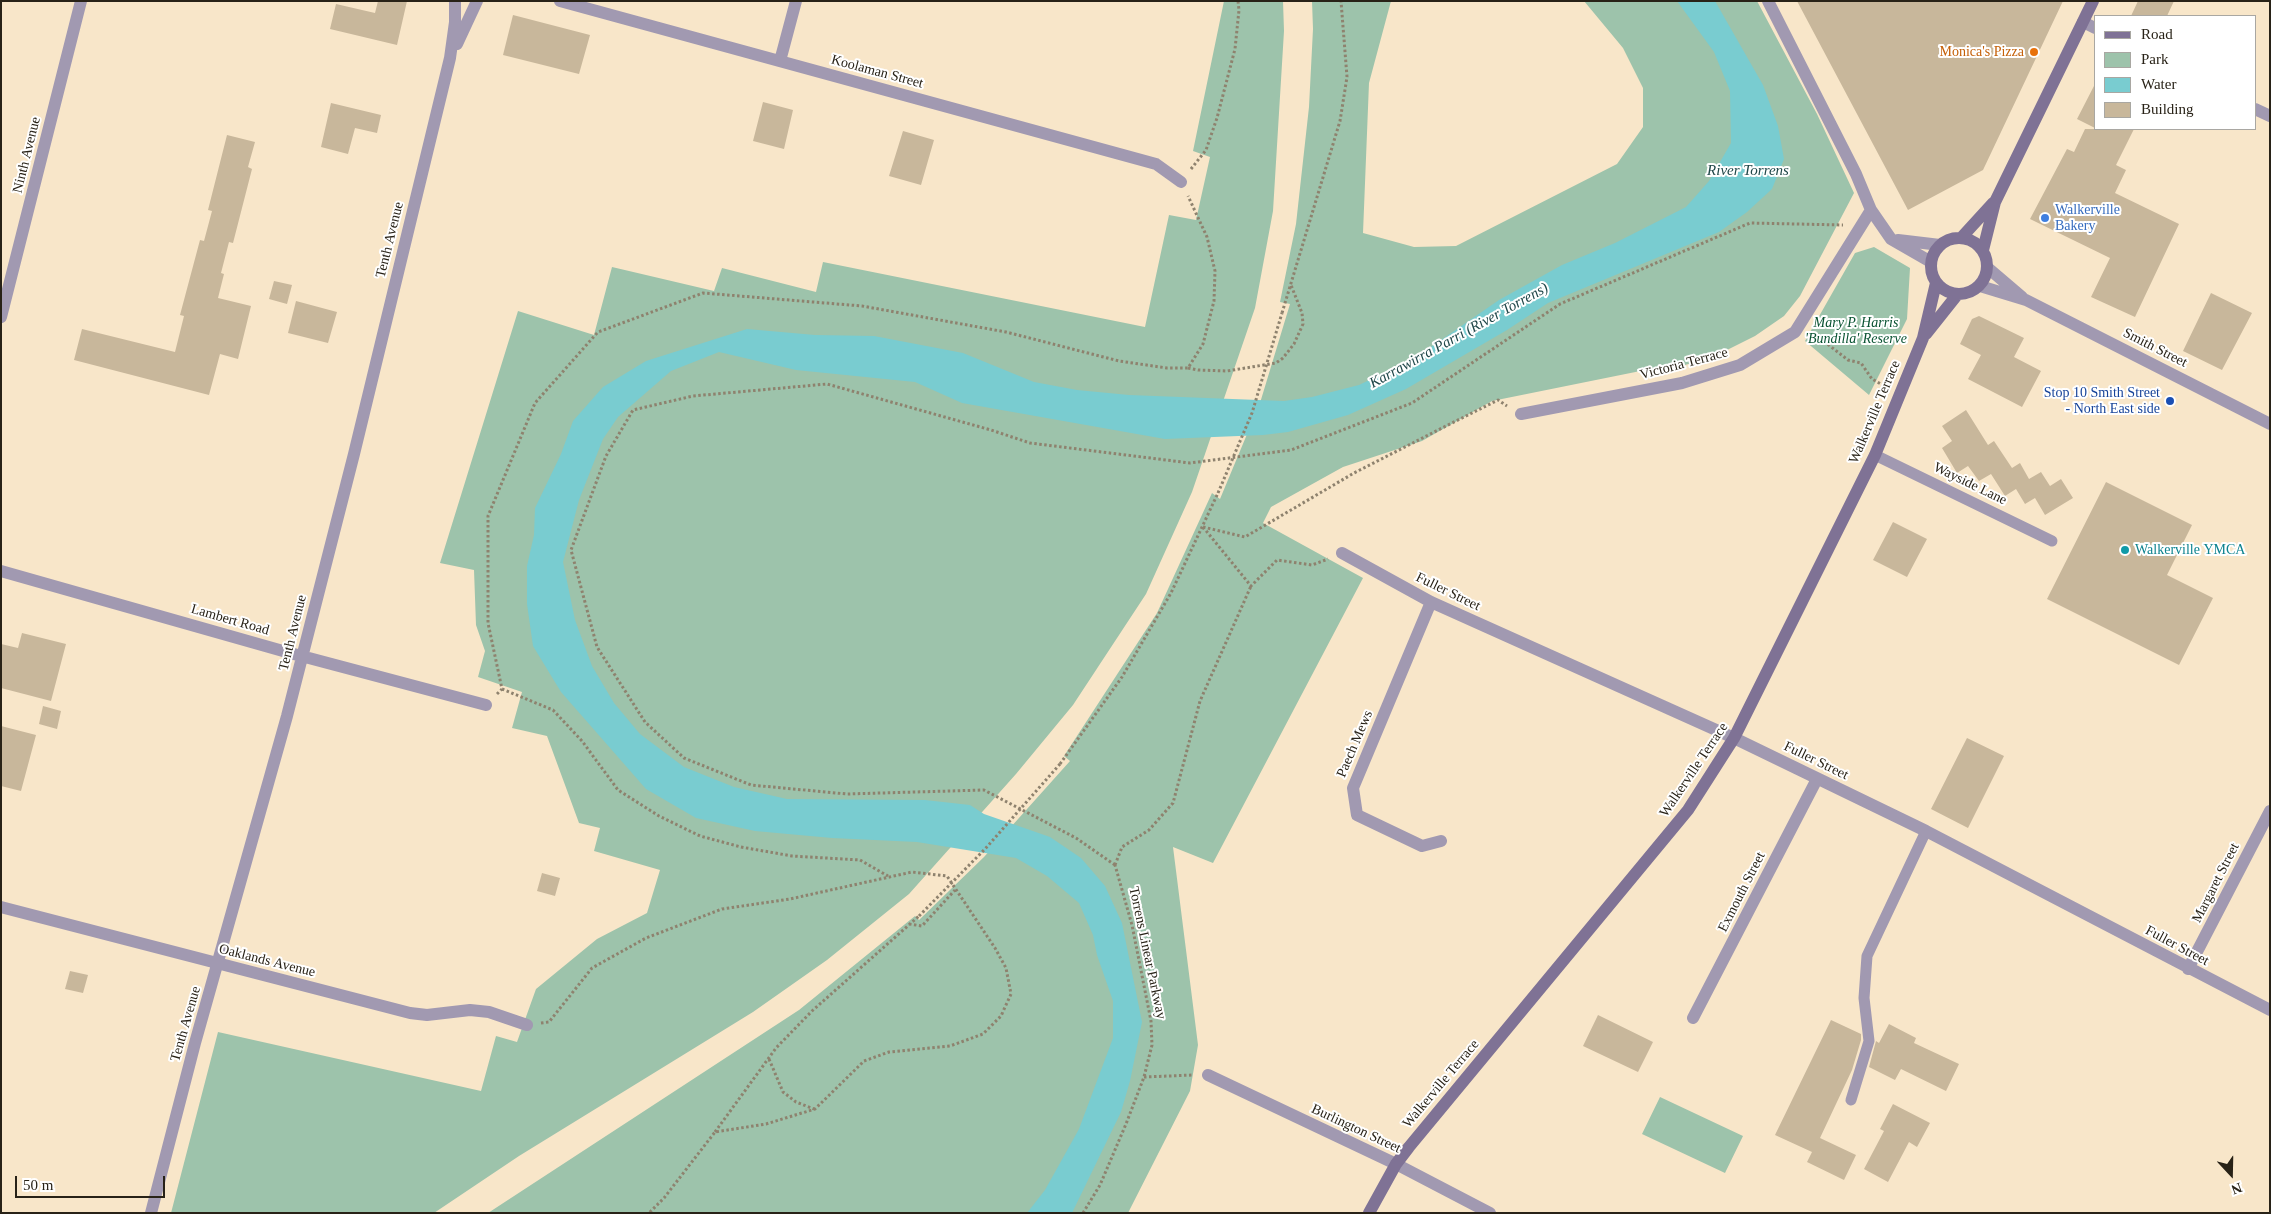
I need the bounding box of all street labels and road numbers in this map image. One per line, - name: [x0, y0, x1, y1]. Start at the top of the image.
- street label: Koolaman Street: [829, 52, 925, 92]
- street label: Ninth Avenue: [9, 115, 45, 195]
- street label: Tenth Avenue: [372, 200, 408, 280]
- street label: Smith Street: [2120, 325, 2190, 371]
- street label: Victoria Terrace: [1638, 344, 1730, 384]
- street label: Walkerville Terrace: [1846, 358, 1904, 466]
- street label: Wayside Lane: [1931, 459, 2009, 509]
- street label: Fuller Street: [1413, 569, 1483, 615]
- street label: Tenth Avenue: [275, 593, 311, 673]
- street label: Lambert Road: [189, 601, 271, 639]
- street label: Paech Mews: [1333, 708, 1377, 780]
- street label: Walkerville Terrace: [1656, 720, 1732, 820]
- street label: Fuller Street: [1781, 738, 1851, 784]
- street label: Margaret Street: [2189, 840, 2243, 926]
- street label: Exmouth Street: [1715, 849, 1769, 935]
- street label: Torrens Linear Parkway: [1125, 885, 1169, 1021]
- street label: Fuller Street: [2142, 922, 2212, 970]
- street label: Oaklands Avenue: [217, 941, 317, 981]
- street label: Tenth Avenue: [167, 984, 205, 1064]
- street label: Walkerville Terrace: [1399, 1036, 1483, 1132]
- street label: Burlington Street: [1309, 1101, 1403, 1157]

